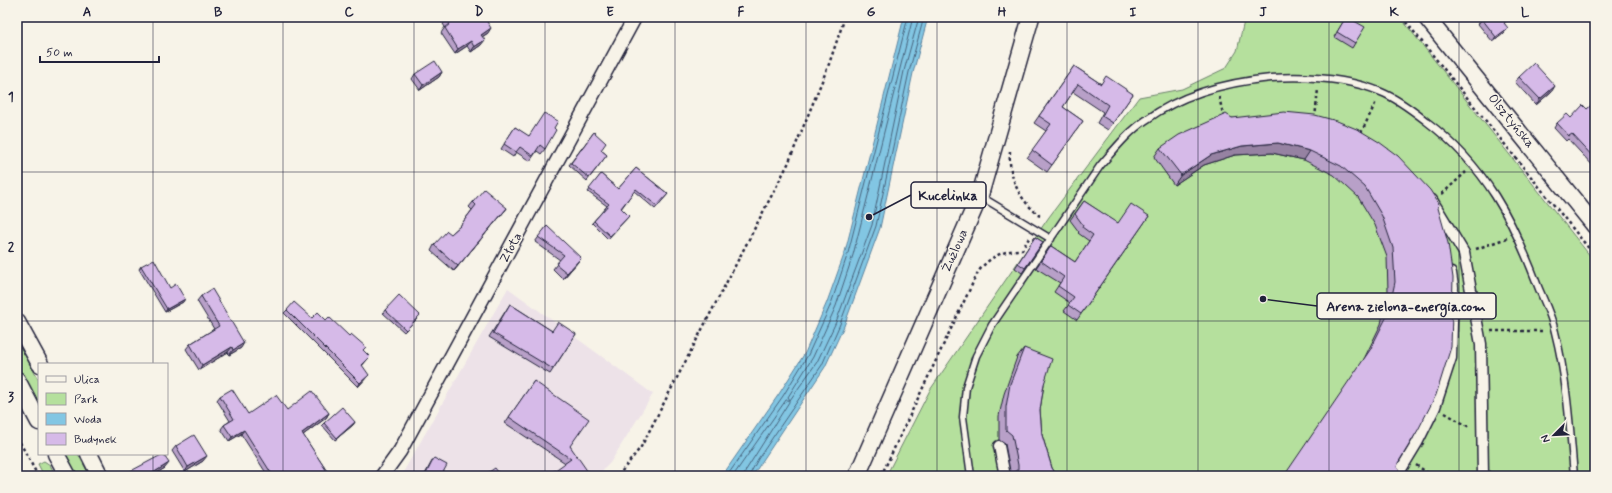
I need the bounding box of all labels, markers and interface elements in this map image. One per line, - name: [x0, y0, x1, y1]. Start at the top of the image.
- text: A: [83, 4, 91, 21]
- text: B: [214, 4, 223, 21]
- text: C: [344, 4, 354, 21]
- text: D: [475, 4, 484, 21]
- text: E: [606, 4, 614, 21]
- text: F: [738, 4, 745, 21]
- text: G: [867, 4, 876, 21]
- text: H: [998, 4, 1007, 21]
- text: I: [1130, 4, 1137, 21]
- text: J: [1259, 4, 1267, 21]
- text: K: [1389, 4, 1399, 21]
- text: L: [1521, 4, 1530, 21]
- scale bar: [40, 38, 159, 64]
- text: 50 m: [46, 45, 73, 61]
- text: 1: [8, 89, 14, 106]
- street label: Olsztyńska: [1484, 90, 1538, 152]
- callout: Kucelinka: [911, 182, 986, 208]
- text: Kucelinka: [918, 187, 978, 205]
- street label: Żużlowa: [938, 227, 972, 275]
- street label: Złota: [496, 230, 526, 266]
- text: 2: [8, 239, 15, 256]
- callout: Arena zielona-energia.com: [1317, 293, 1496, 319]
- text: Arena zielona-energia.com: [1326, 298, 1486, 318]
- legend: [38, 363, 168, 455]
- text: Ulica: [74, 372, 100, 388]
- text: 3: [8, 389, 14, 406]
- text: Park: [74, 392, 98, 408]
- text: Woda: [74, 412, 102, 428]
- north arrow: [1534, 415, 1574, 455]
- text: Budynek: [74, 432, 117, 448]
- text: N: [1538, 432, 1554, 445]

